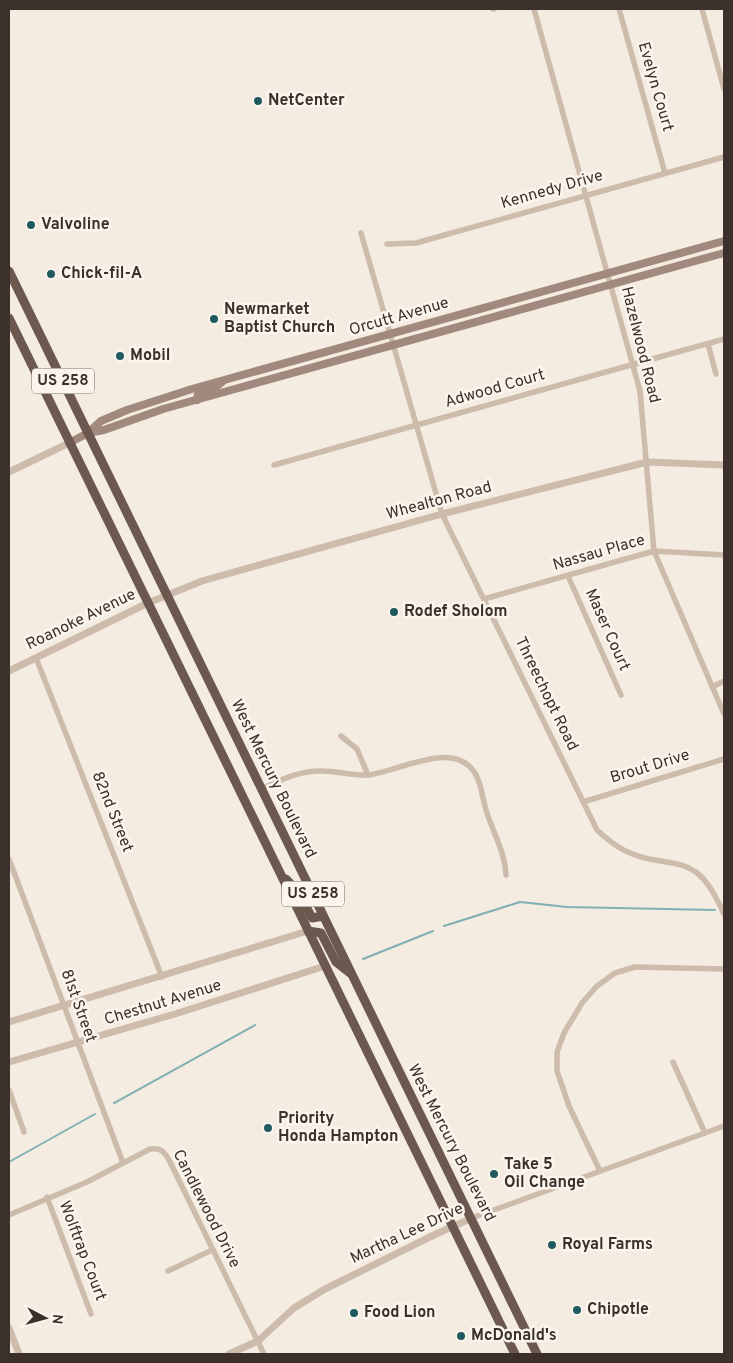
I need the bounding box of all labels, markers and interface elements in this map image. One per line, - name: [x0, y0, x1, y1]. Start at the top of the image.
- street label: Evelyn Court: [633, 40, 677, 134]
- place label: NetCenter: [268, 91, 345, 111]
- marker: NetCenter: [252, 95, 264, 107]
- street label: Kennedy Drive: [499, 166, 605, 214]
- place label: Valvoline: [41, 215, 110, 235]
- marker: Valvoline: [25, 219, 37, 231]
- place label: Chick-fil-A: [61, 264, 142, 284]
- marker: Chick-fil-A: [45, 268, 57, 280]
- street label: Hazelwood Road: [616, 285, 664, 405]
- street label: Orcutt Avenue: [347, 293, 451, 341]
- place label: Newmarket Baptist Church: [224, 300, 335, 338]
- marker: Newmarket Baptist Church: [208, 313, 220, 325]
- place label: Mobil: [130, 346, 170, 366]
- marker: Mobil: [114, 350, 126, 362]
- street label: Adwood Court: [443, 365, 547, 413]
- road number: US 258: [32, 368, 94, 394]
- street label: Whealton Road: [384, 477, 494, 525]
- street label: Nassau Place: [551, 530, 647, 576]
- street label: Roanoke Avenue: [23, 585, 139, 655]
- street label: Maser Court: [580, 586, 634, 674]
- place label: Rodef Sholom: [404, 602, 507, 622]
- marker: Rodef Sholom: [388, 606, 400, 618]
- street label: Threechopt Road: [510, 634, 582, 754]
- street label: West Mercury Boulevard: [226, 696, 320, 862]
- street label: Brout Drive: [608, 745, 692, 789]
- street label: 82nd Street: [87, 769, 137, 855]
- road number: US 258: [282, 882, 344, 906]
- street label: 81st Street: [56, 967, 100, 1045]
- street label: Chestnut Avenue: [102, 976, 224, 1030]
- street label: West Mercury Boulevard: [403, 1061, 499, 1225]
- place label: Priority Honda Hampton: [278, 1109, 399, 1147]
- marker: Priority Honda Hampton: [262, 1122, 274, 1134]
- street label: Candlewood Drive: [168, 1146, 244, 1272]
- place label: Take 5 Oil Change: [504, 1155, 585, 1193]
- marker: Take 5 Oil Change: [488, 1168, 500, 1180]
- street label: Wolftrap Court: [54, 1198, 110, 1304]
- street label: Martha Lee Drive: [347, 1199, 467, 1269]
- place label: Royal Farms: [562, 1235, 653, 1255]
- marker: Royal Farms: [546, 1239, 558, 1251]
- north arrow: [20, 1293, 70, 1343]
- place label: Chipotle: [587, 1300, 649, 1320]
- place label: Food Lion: [364, 1303, 436, 1323]
- marker: Chipotle: [571, 1304, 583, 1316]
- marker: Food Lion: [348, 1307, 360, 1319]
- text: N: [47, 1313, 65, 1325]
- place label: McDonald's: [471, 1326, 557, 1346]
- marker: McDonald's: [455, 1330, 467, 1342]

